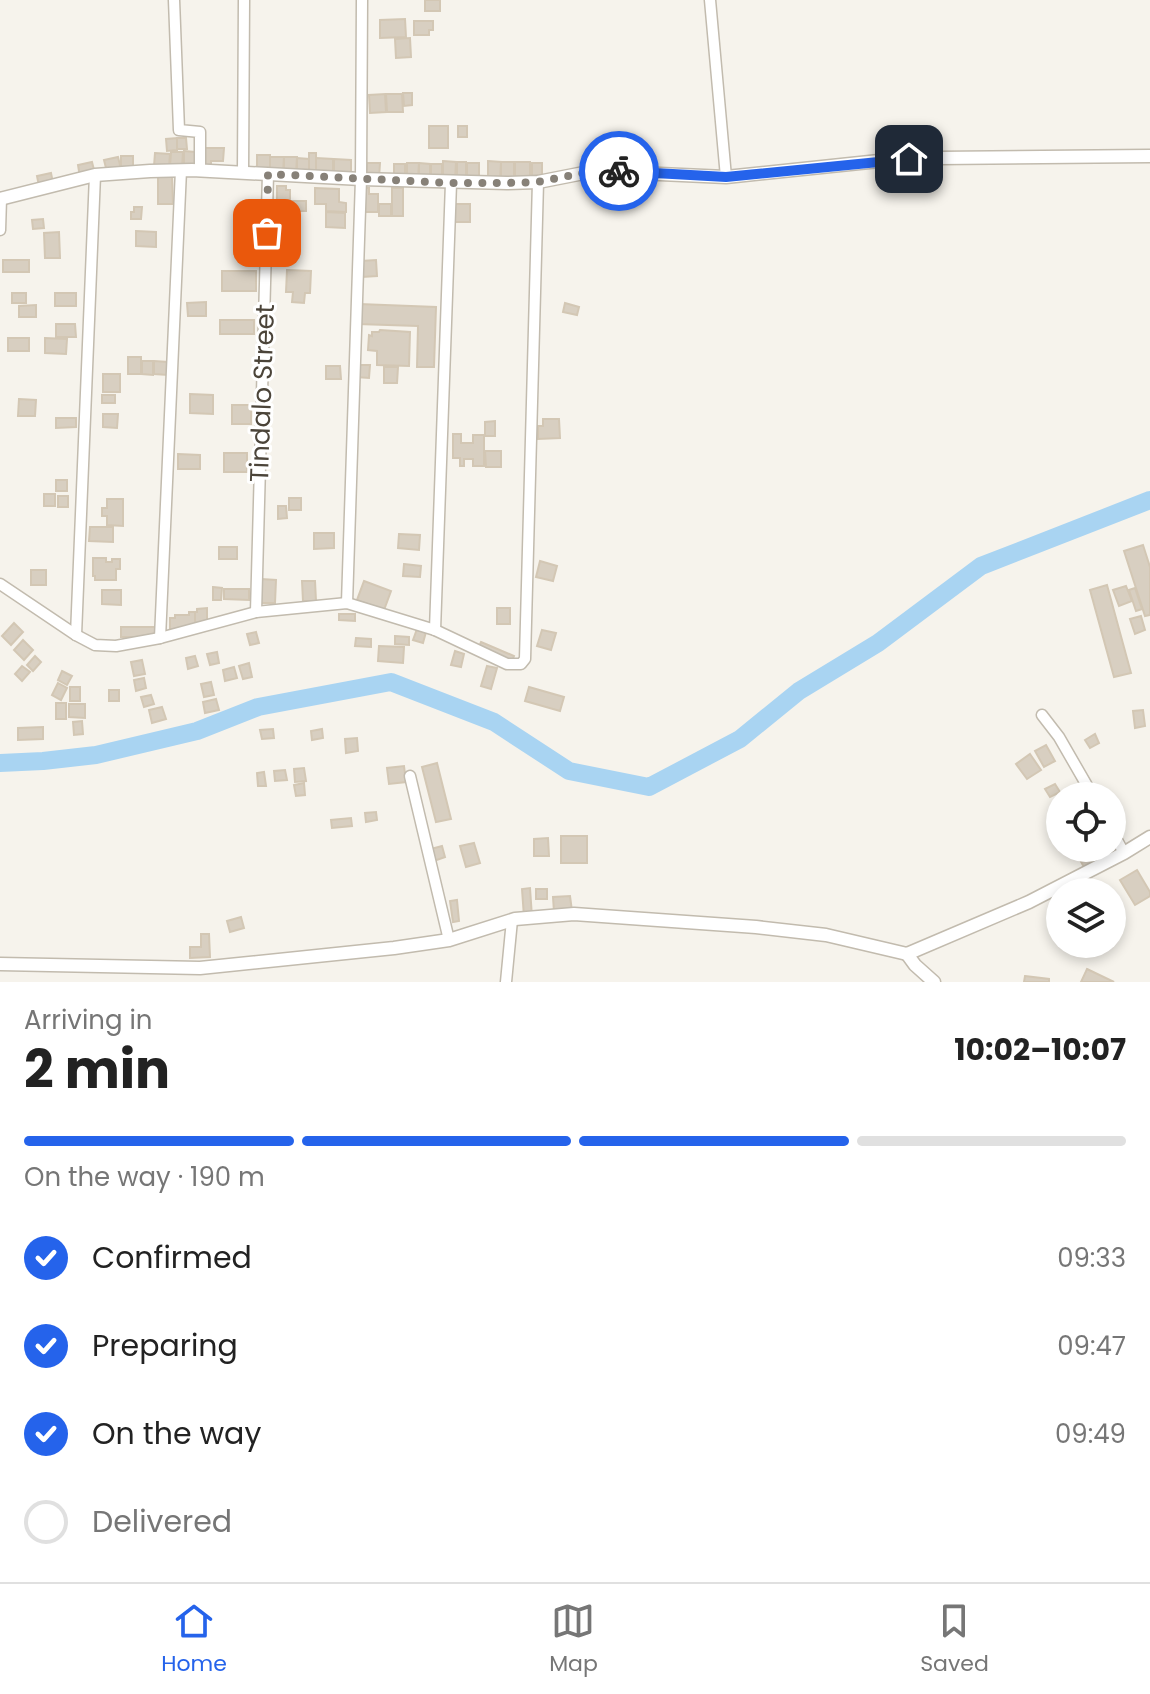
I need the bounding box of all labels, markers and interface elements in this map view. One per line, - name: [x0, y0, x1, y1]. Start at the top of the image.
- pin: [875, 125, 943, 193]
- courier: [579, 131, 659, 211]
- icon: home: [887, 137, 931, 181]
- icon: bike: [597, 149, 641, 193]
- pin: [233, 199, 301, 267]
- icon: bag: [245, 211, 289, 255]
- street label: Tindalo Street: [241, 303, 283, 483]
- map controls: [1046, 782, 1126, 958]
- button: locate: [1046, 782, 1126, 862]
- button: layers: [1046, 878, 1126, 958]
- text: Arriving in: [24, 1002, 153, 1038]
- text: 10:02–10:07: [954, 1028, 1126, 1071]
- text: 2 min: [24, 1033, 170, 1106]
- text: On the way · 190 m: [24, 1159, 265, 1195]
- icon: check: [24, 1236, 68, 1280]
- text: Confirmed: [92, 1236, 252, 1279]
- text: 09:33: [1057, 1240, 1126, 1276]
- icon: check: [24, 1324, 68, 1368]
- text: Preparing: [92, 1324, 238, 1367]
- text: 09:47: [1057, 1328, 1126, 1364]
- icon: check: [24, 1412, 68, 1456]
- text: On the way: [92, 1412, 261, 1455]
- text: 09:49: [1055, 1416, 1126, 1452]
- text: Delivered: [92, 1500, 232, 1543]
- tab: Home: [161, 1599, 227, 1680]
- tab: Map: [549, 1599, 598, 1680]
- tab: Saved: [920, 1599, 989, 1680]

